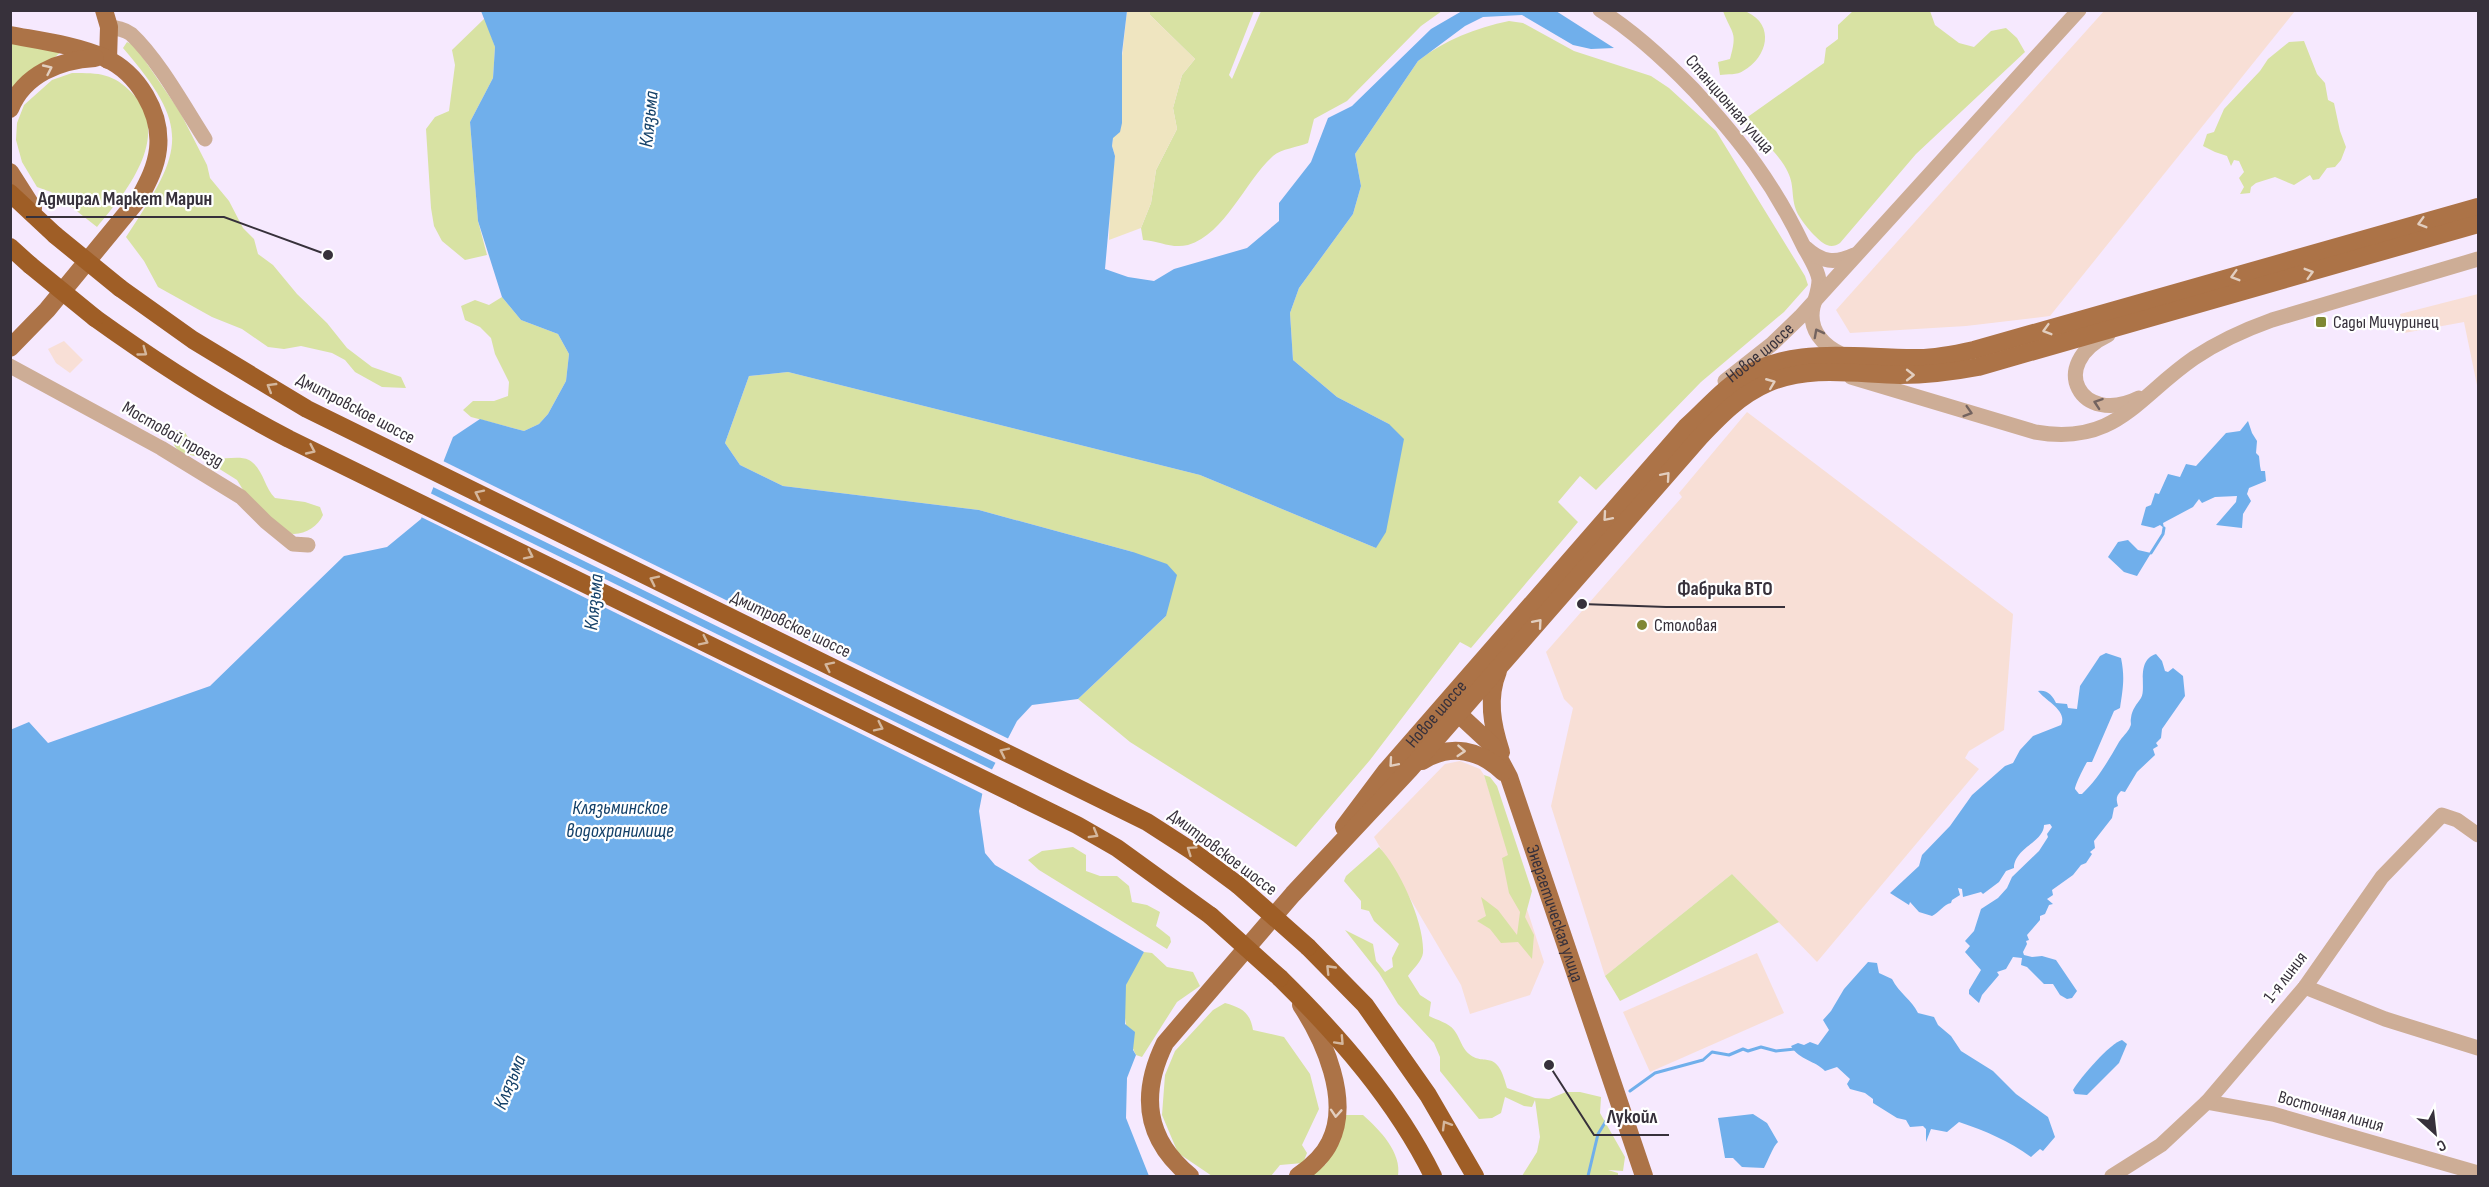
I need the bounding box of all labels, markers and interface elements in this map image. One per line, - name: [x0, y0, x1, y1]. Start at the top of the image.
- street label: Станционная улица: [1681, 51, 1778, 158]
- one-way arrow: [42, 65, 53, 77]
- water label: Клязьма: [634, 90, 664, 148]
- callout: Адмирал Маркет Марин: [26, 179, 224, 217]
- text: Адмирал Маркет Марин: [37, 187, 212, 211]
- one-way arrow: [2417, 216, 2428, 228]
- one-way arrow: [2304, 267, 2314, 280]
- one-way arrow: [2230, 269, 2241, 281]
- place label: Сады Мичуринец: [2333, 312, 2439, 333]
- marker: Сады Мичуринец: [2314, 315, 2328, 329]
- street label: Новое шоссе: [1722, 319, 1799, 387]
- one-way arrow: [2042, 323, 2053, 335]
- one-way arrow: [1814, 329, 1825, 339]
- one-way arrow: [136, 345, 147, 356]
- street label: Дмитровское шоссе: [293, 369, 418, 448]
- one-way arrow: [1906, 369, 1915, 381]
- one-way arrow: [1765, 377, 1776, 390]
- one-way arrow: [267, 383, 277, 394]
- street label: Мостовой проезд: [118, 397, 227, 472]
- one-way arrow: [2093, 397, 2104, 410]
- one-way arrow: [1962, 405, 1973, 417]
- one-way arrow: [305, 443, 316, 455]
- one-way arrow: [1659, 472, 1670, 483]
- one-way arrow: [475, 490, 485, 501]
- one-way arrow: [1603, 511, 1614, 521]
- one-way arrow: [522, 548, 533, 560]
- callout: Фабрика ВТО: [1666, 569, 1785, 607]
- water label: Клязьма: [579, 573, 609, 631]
- one-way arrow: [650, 576, 660, 587]
- text: Фабрика ВТО: [1677, 577, 1773, 601]
- street label: Дмитровское шоссе: [727, 586, 854, 663]
- place label: Столовая: [1654, 615, 1717, 636]
- marker: Столовая: [1635, 618, 1649, 632]
- one-way arrow: [1530, 619, 1541, 630]
- one-way arrow: [697, 634, 708, 646]
- one-way arrow: [825, 662, 835, 673]
- street label: Новое шоссе: [1401, 676, 1471, 752]
- one-way arrow: [872, 720, 883, 732]
- one-way arrow: [1457, 744, 1466, 757]
- one-way arrow: [1000, 748, 1011, 759]
- one-way arrow: [1389, 756, 1400, 766]
- water label: Клязьминское водохранилище: [566, 796, 674, 843]
- street label: Дмитровское шоссе: [1164, 805, 1281, 900]
- one-way arrow: [1087, 827, 1098, 839]
- street label: Энергетическая улица: [1522, 842, 1588, 985]
- one-way arrow: [1186, 847, 1197, 858]
- street label: 1-я линия: [2259, 948, 2312, 1007]
- one-way arrow: [1327, 966, 1338, 977]
- one-way arrow: [1333, 1034, 1344, 1045]
- water label: Клязьма: [488, 1052, 532, 1113]
- street label: Восточная линия: [2276, 1086, 2386, 1137]
- callout: Лукойл: [1594, 1097, 1669, 1135]
- north arrow: [2405, 1103, 2465, 1163]
- text: Лукойл: [1606, 1105, 1658, 1129]
- one-way arrow: [1330, 1109, 1343, 1118]
- one-way arrow: [1442, 1121, 1454, 1131]
- text: С: [2433, 1135, 2449, 1155]

